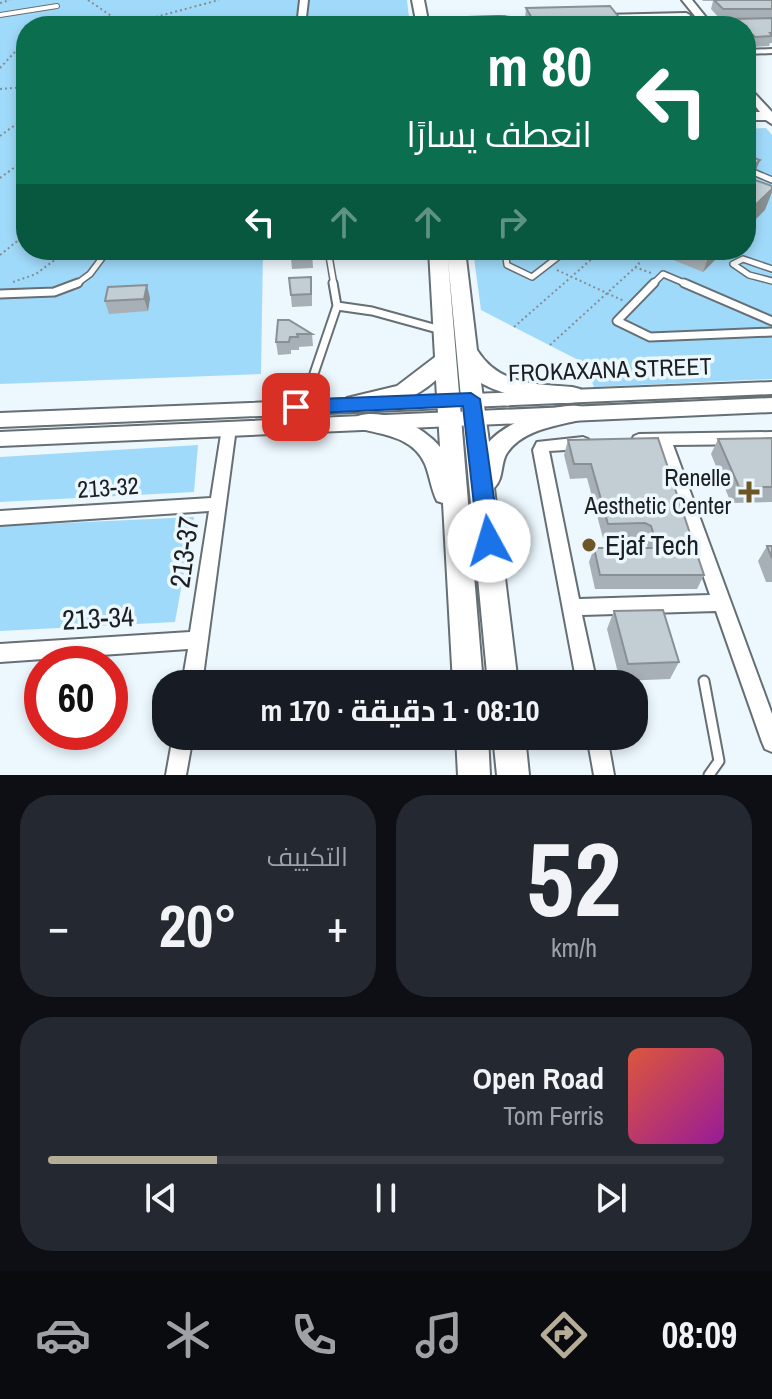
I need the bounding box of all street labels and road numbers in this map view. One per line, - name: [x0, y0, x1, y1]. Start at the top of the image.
- street label: FROKAXANA STREET: [508, 349, 712, 389]
- street label: 213-32: [76, 469, 140, 505]
- street label: 213-37: [160, 514, 208, 590]
- street label: 213-34: [61, 597, 135, 639]

